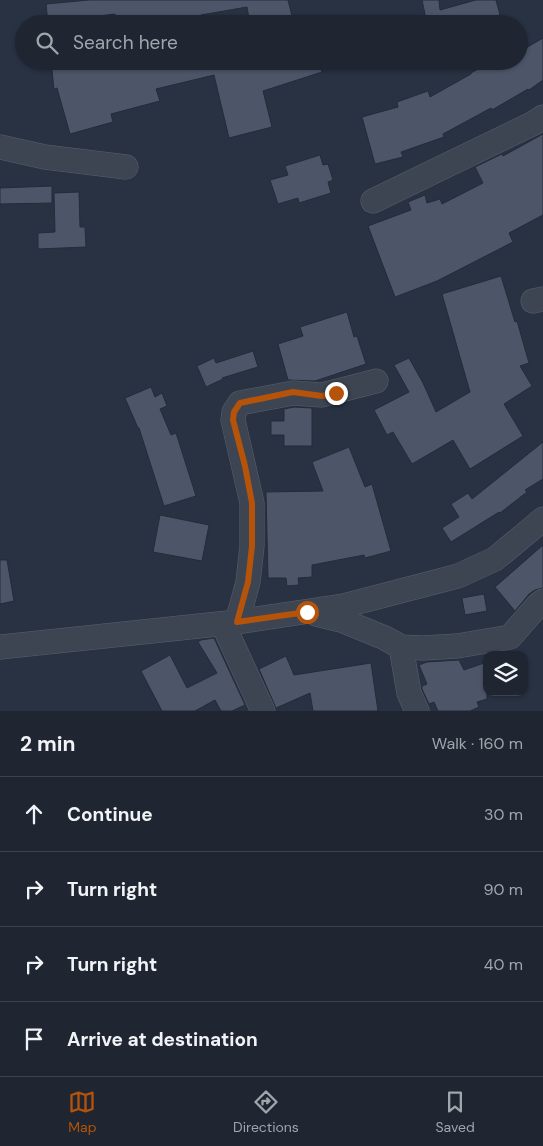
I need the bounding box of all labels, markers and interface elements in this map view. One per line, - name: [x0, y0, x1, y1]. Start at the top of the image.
- search box: [15, 15, 528, 70]
- icon: search: [33, 29, 61, 57]
- text: Search here: [73, 30, 178, 55]
- route end: [325, 382, 348, 405]
- route start: [296, 601, 319, 624]
- map controls: [483, 651, 528, 696]
- button: layers: [483, 651, 528, 696]
- text: 2 min: [20, 730, 76, 758]
- text: Walk · 160 m: [432, 733, 523, 754]
- icon: ahead: [20, 800, 48, 828]
- text: Continue: [67, 802, 153, 827]
- text: 30 m: [484, 804, 523, 825]
- icon: right: [20, 875, 48, 903]
- text: Turn right: [67, 877, 157, 902]
- text: 90 m: [483, 879, 523, 900]
- icon: right: [20, 950, 48, 978]
- text: Turn right: [67, 952, 157, 977]
- text: 40 m: [484, 954, 523, 975]
- icon: arrive: [20, 1025, 48, 1053]
- text: Arrive at destination: [67, 1027, 258, 1052]
- tab: Map: [68, 1088, 96, 1136]
- tab: Directions: [233, 1088, 299, 1136]
- tab: Saved: [435, 1088, 475, 1136]

